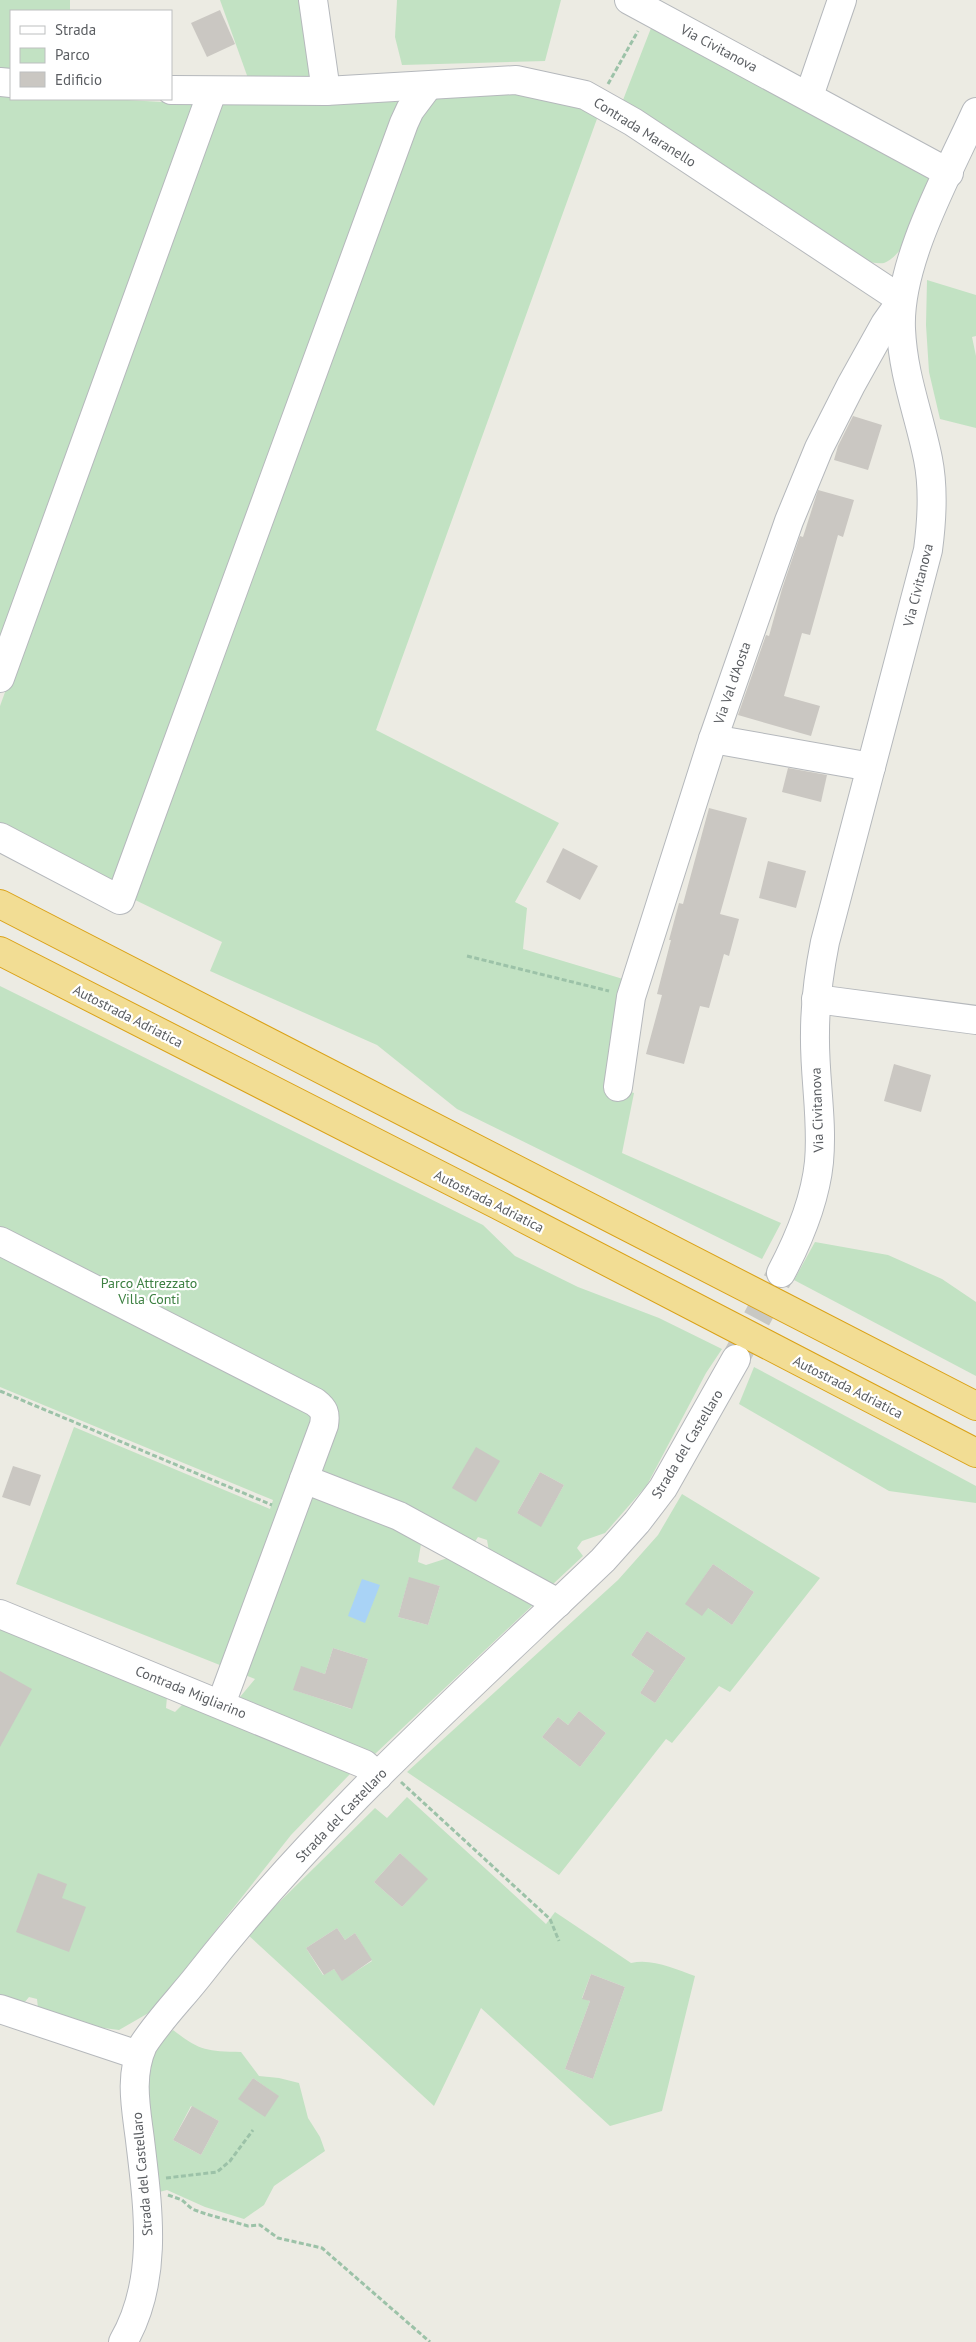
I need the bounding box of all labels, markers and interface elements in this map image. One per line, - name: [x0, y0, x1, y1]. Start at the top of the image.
- legend: [10, 10, 172, 100]
- text: Strada: [55, 20, 96, 39]
- street label: Via Civitanova: [676, 20, 761, 76]
- text: Parco: [55, 45, 90, 64]
- text: Edificio: [55, 70, 102, 89]
- street label: Contrada Maranello: [590, 93, 700, 171]
- street label: Via Civitanova: [899, 542, 937, 629]
- street label: Via Val d'Aosta: [709, 639, 755, 728]
- street label: Autostrada Adriatica: [70, 981, 186, 1051]
- street label: Via Civitanova: [807, 1067, 828, 1154]
- street label: Autostrada Adriatica: [431, 1166, 547, 1236]
- park label: Parco Attrezzato Villa Conti: [101, 1274, 197, 1308]
- street label: Autostrada Adriatica: [790, 1352, 906, 1422]
- street label: Strada del Castellaro: [647, 1386, 727, 1502]
- street label: Contrada Migliarino: [133, 1662, 249, 1722]
- street label: Strada del Castellaro: [291, 1764, 391, 1866]
- street label: Strada del Castellaro: [128, 2111, 156, 2237]

